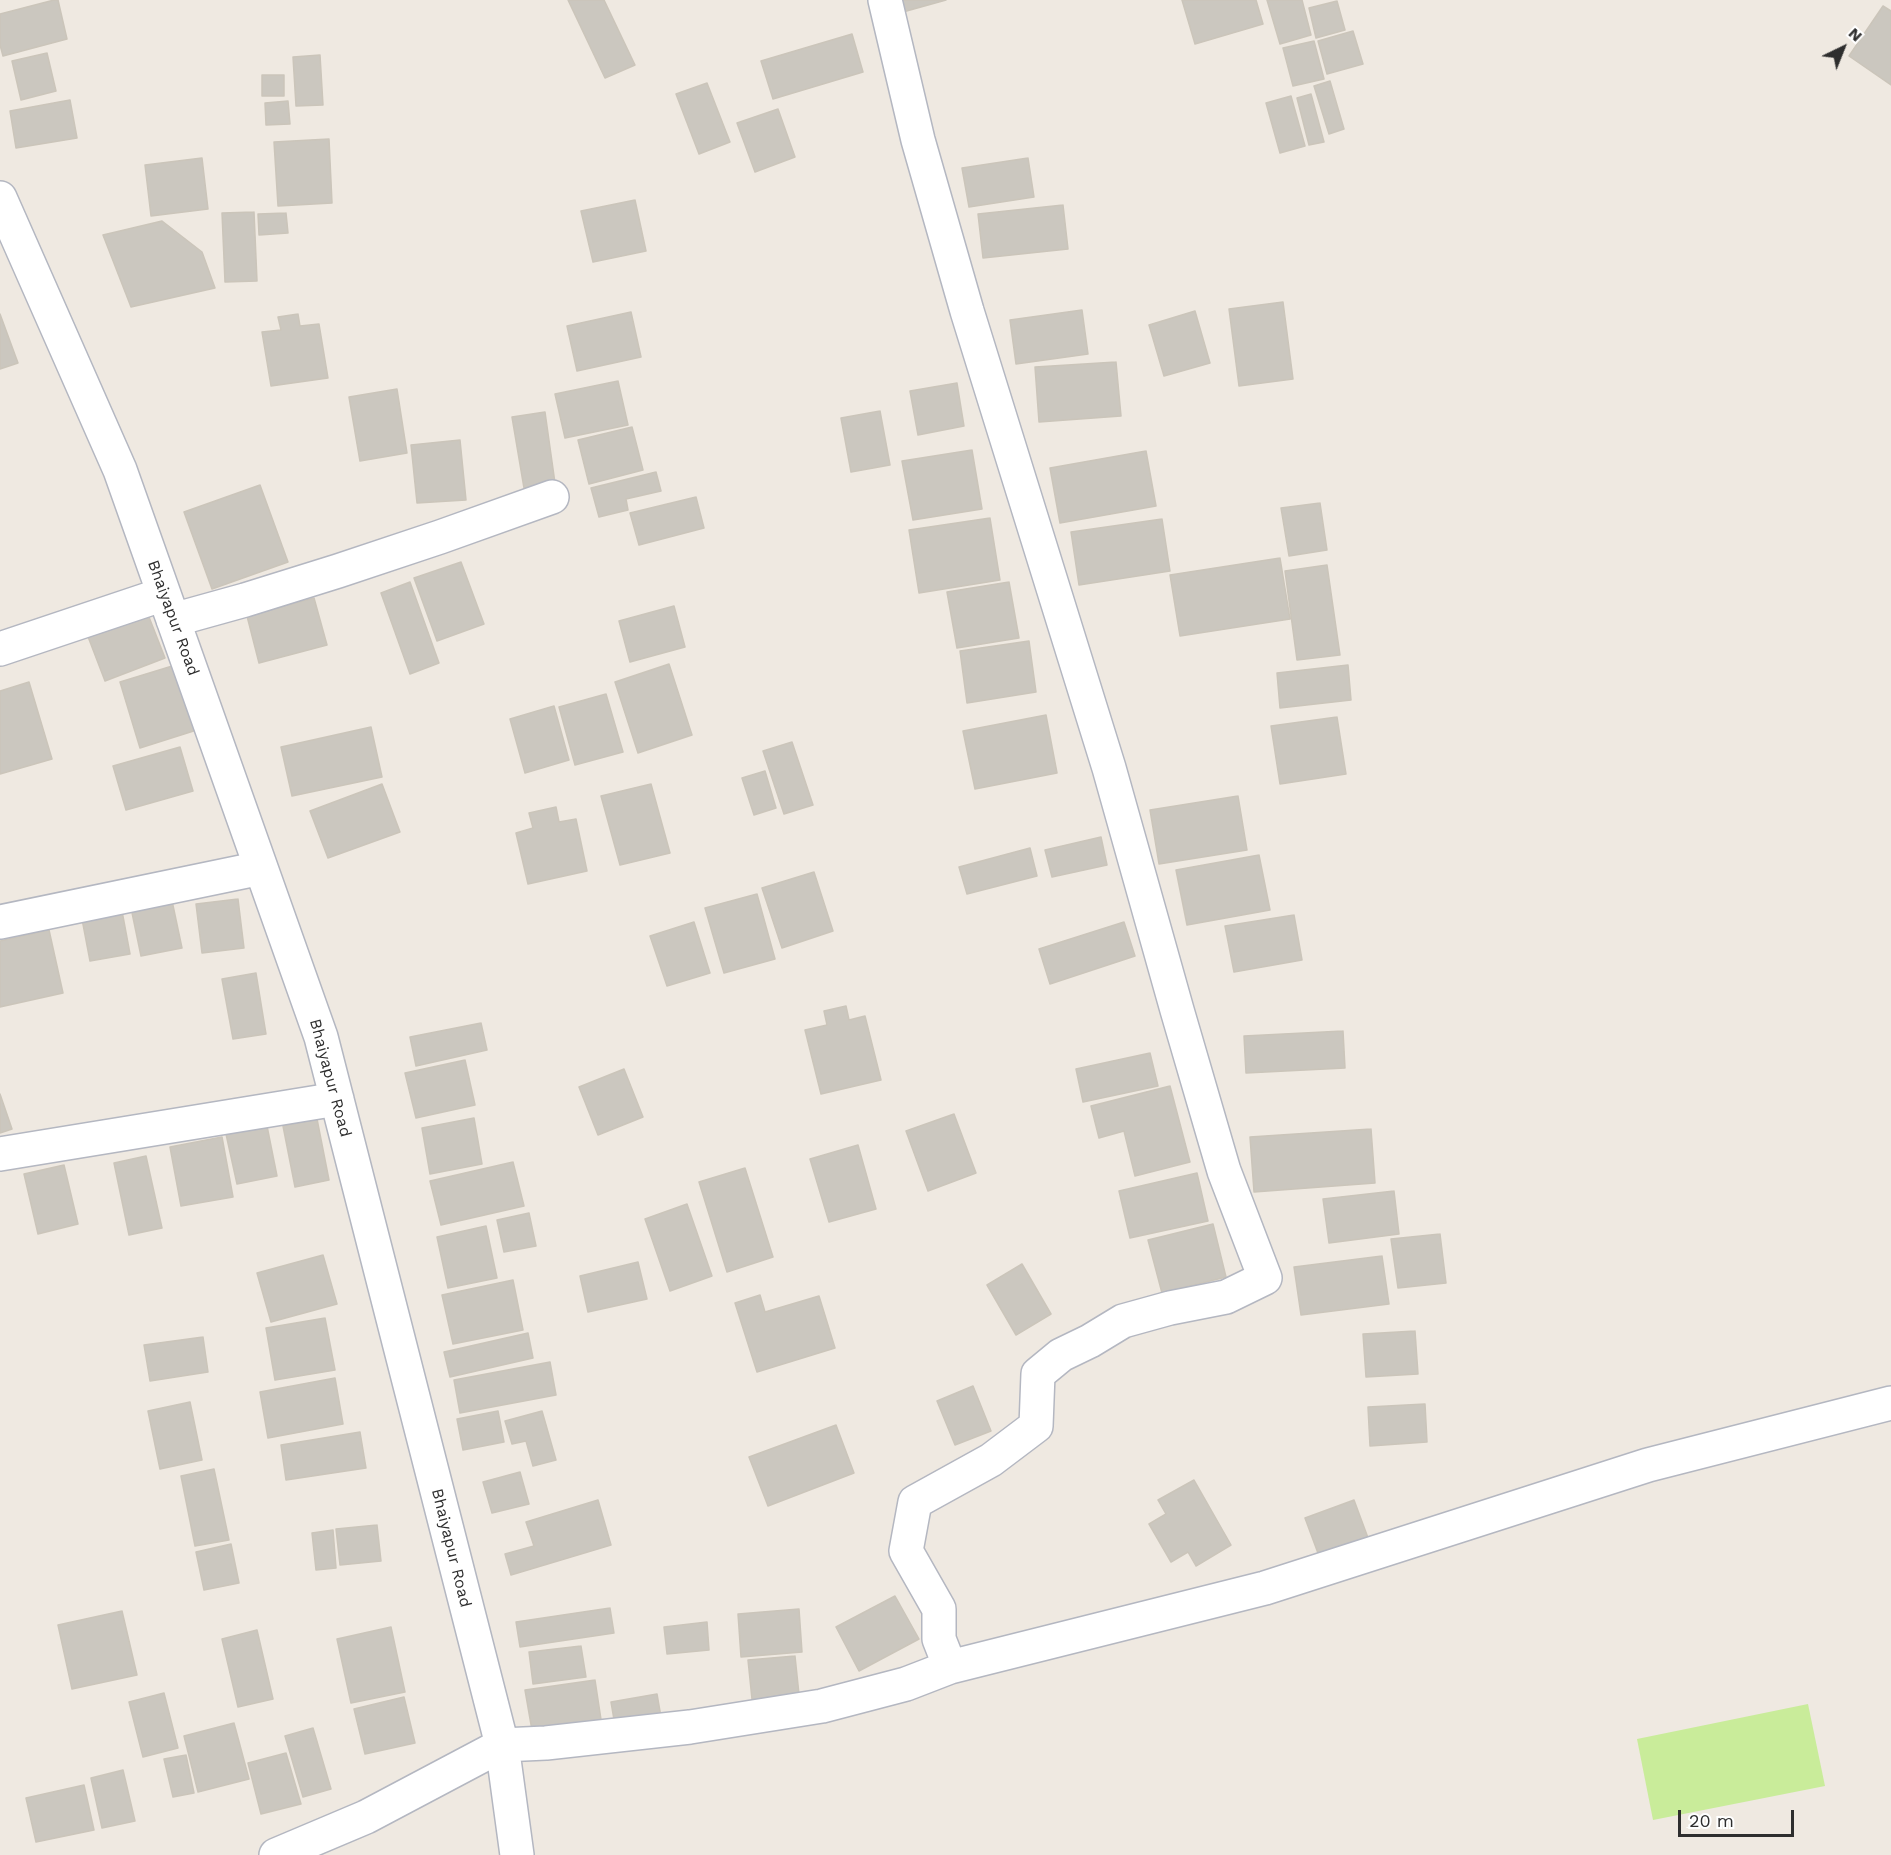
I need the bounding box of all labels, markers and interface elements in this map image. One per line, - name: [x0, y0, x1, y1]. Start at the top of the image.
- north arrow: [1813, 18, 1873, 78]
- text: N: [1845, 23, 1866, 45]
- street label: Bhaiyapur Road: [143, 558, 203, 678]
- street label: Bhaiyapur Road: [305, 1017, 355, 1139]
- street label: Bhaiyapur Road: [427, 1487, 475, 1609]
- scale bar: [1681, 1798, 1796, 1836]
- text: 20 m: [1689, 1810, 1734, 1831]

